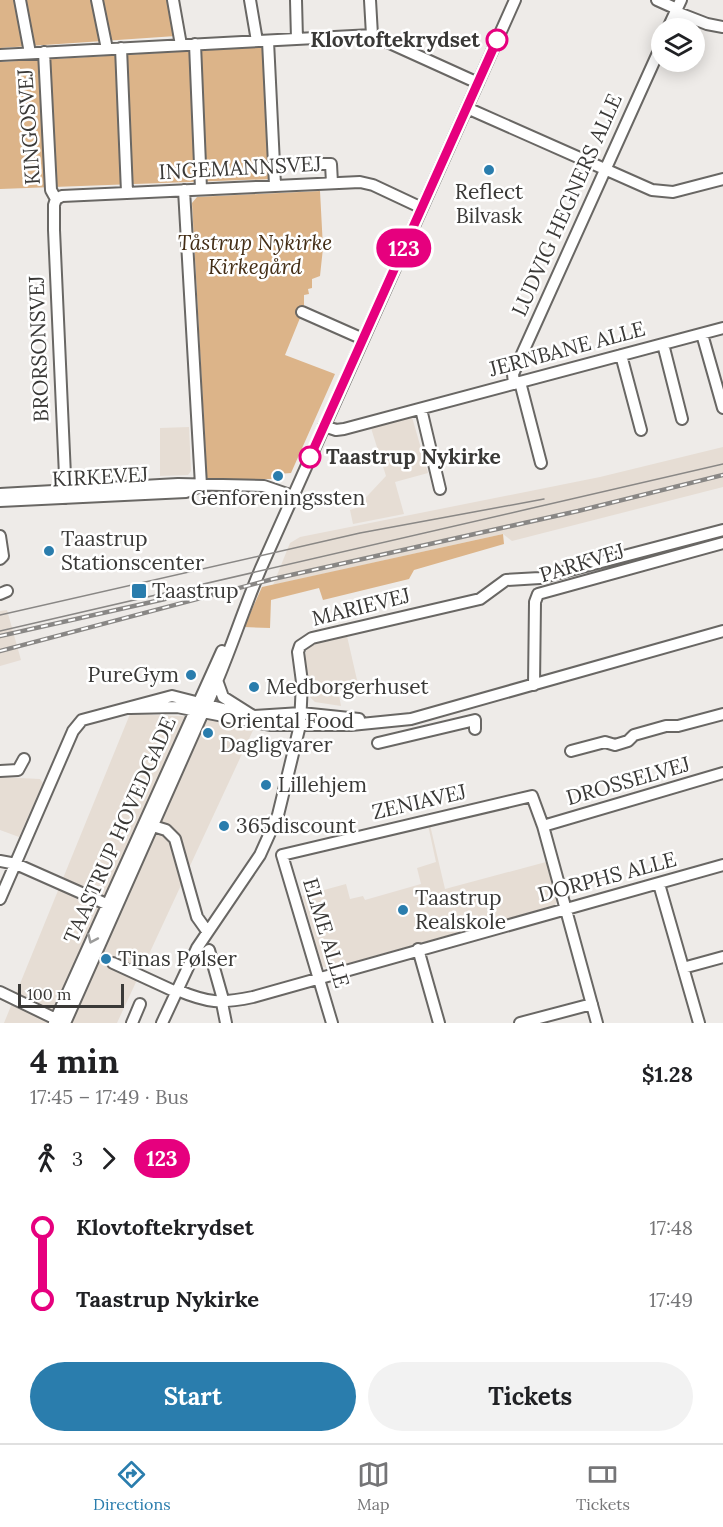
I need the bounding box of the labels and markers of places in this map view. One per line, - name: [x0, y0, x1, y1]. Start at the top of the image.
- place label: Klovtoftekrydset: [310, 26, 480, 53]
- marker: Klovtoftekrydset: [486, 29, 508, 51]
- marker: Reflect Bilvask: [482, 163, 496, 177]
- place label: Reflect Bilvask: [455, 178, 524, 229]
- place label: Taastrup Nykirke: [326, 443, 501, 470]
- marker: Taastrup Nykirke: [299, 446, 321, 468]
- marker: Genforeningssten: [271, 469, 285, 483]
- place label: Genforeningssten: [191, 484, 365, 511]
- place label: Taastrup Stationscenter: [61, 525, 204, 576]
- marker: Taastrup Stationscenter: [42, 544, 56, 558]
- place label: Taastrup: [152, 577, 239, 604]
- marker: Taastrup: [130, 582, 148, 600]
- place label: PureGym: [88, 661, 179, 688]
- marker: PureGym: [184, 668, 198, 682]
- place label: Medborgerhuset: [266, 673, 429, 700]
- marker: Medborgerhuset: [247, 680, 261, 694]
- place label: Oriental Food Dagligvarer: [220, 707, 354, 758]
- marker: Oriental Food Dagligvarer: [201, 726, 215, 740]
- place label: Lillehjem: [278, 771, 367, 798]
- marker: Lillehjem: [259, 778, 273, 792]
- place label: 365discount: [236, 812, 357, 839]
- marker: 365discount: [217, 819, 231, 833]
- place label: Taastrup Realskole: [415, 884, 506, 935]
- marker: Taastrup Realskole: [396, 903, 410, 917]
- place label: Tinas Pølser: [118, 945, 237, 972]
- marker: Tinas Pølser: [99, 952, 113, 966]

